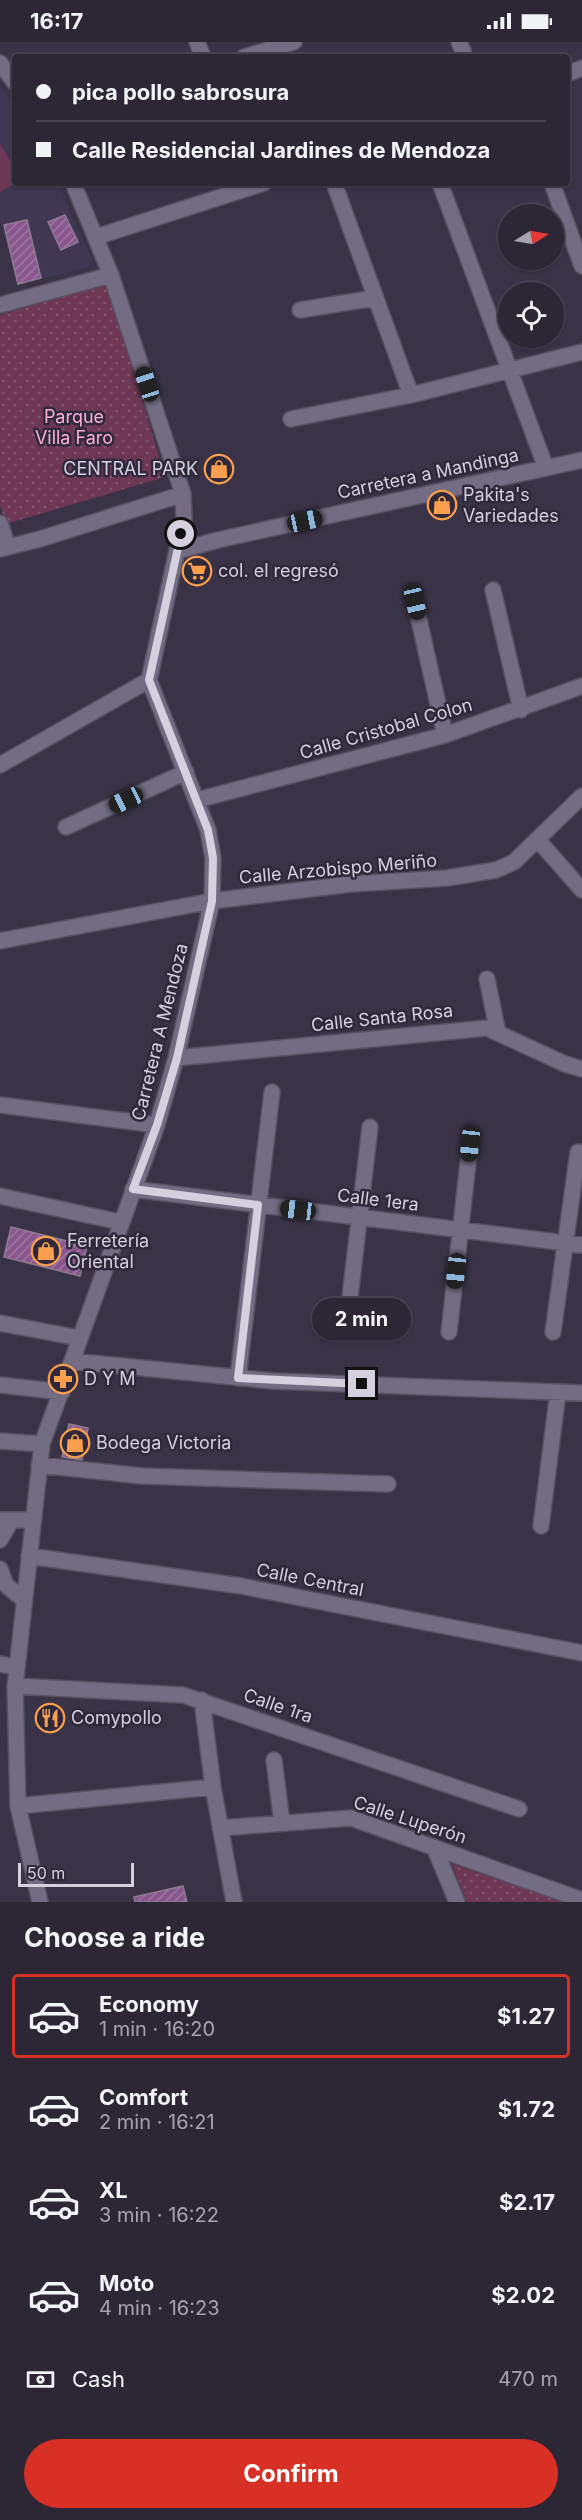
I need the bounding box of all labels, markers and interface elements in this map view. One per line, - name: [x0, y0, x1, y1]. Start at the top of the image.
- text: 16:17: [30, 8, 83, 34]
- text: pica pollo sabrosura: [72, 79, 289, 105]
- text: Calle Residencial Jardines de Mendoza: [72, 137, 490, 163]
- north arrow: [498, 204, 564, 270]
- map controls: [498, 204, 564, 348]
- button: locate: [498, 282, 564, 348]
- car: [133, 364, 161, 404]
- park label: Parque Villa Faro: [35, 406, 113, 448]
- street label: Carretera a Mandinga: [335, 444, 520, 503]
- shop icon: CENTRAL PARK: [203, 453, 235, 485]
- place label: CENTRAL PARK: [63, 458, 198, 479]
- place label: Pakita's Variedades: [463, 484, 559, 526]
- shop icon: Pakita's Variedades: [426, 489, 458, 521]
- car: [286, 508, 324, 534]
- route start: [167, 520, 194, 547]
- supermarket icon: col. el regresó: [181, 555, 213, 587]
- place label: col. el regresó: [218, 560, 339, 581]
- car: [402, 582, 428, 622]
- street label: Calle Cristobal Colon: [297, 694, 475, 763]
- car: [106, 784, 146, 816]
- street label: Calle Arzobispo Meriño: [238, 849, 438, 888]
- street label: Carretera A Mendoza: [127, 941, 192, 1123]
- street label: Calle Santa Rosa: [310, 1000, 454, 1035]
- car: [459, 1125, 481, 1163]
- street label: Calle 1era: [336, 1184, 420, 1215]
- car: [279, 1199, 317, 1221]
- place label: Ferretería Oriental: [67, 1230, 149, 1272]
- shop icon: Ferretería Oriental: [30, 1235, 62, 1267]
- car: [445, 1252, 467, 1290]
- callout: 2 min: [312, 1297, 412, 1339]
- text: 2 min: [335, 1307, 388, 1331]
- pharmacy icon: D Y M: [47, 1363, 79, 1395]
- place label: D Y M: [84, 1368, 136, 1389]
- route end: [348, 1370, 375, 1397]
- shop icon: Bodega Victoria: [59, 1427, 91, 1459]
- place label: Bodega Victoria: [96, 1432, 231, 1453]
- street label: Calle Central: [255, 1559, 366, 1600]
- street label: Calle 1ra: [241, 1684, 316, 1727]
- restaurant icon: Comypollo: [34, 1702, 66, 1734]
- place label: Comypollo: [71, 1707, 162, 1728]
- street label: Calle Luperón: [351, 1791, 469, 1848]
- scale bar: [18, 1860, 134, 1888]
- text: 50 m: [27, 1863, 65, 1883]
- text: Choose a ride: [24, 1921, 205, 1954]
- icon: car: [27, 1989, 81, 2043]
- text: Economy: [99, 1991, 199, 2017]
- text: $1.27: [497, 2003, 555, 2029]
- text: 1 min · 16:20: [99, 2017, 215, 2041]
- icon: car: [27, 2082, 81, 2136]
- text: Comfort: [99, 2084, 188, 2110]
- text: $1.72: [498, 2096, 555, 2122]
- text: 2 min · 16:21: [99, 2110, 215, 2134]
- icon: car: [27, 2175, 81, 2229]
- text: XL: [99, 2177, 128, 2203]
- text: $2.17: [499, 2189, 555, 2215]
- text: 3 min · 16:22: [99, 2203, 219, 2227]
- icon: car: [27, 2268, 81, 2322]
- text: Moto: [99, 2270, 154, 2296]
- text: $2.02: [491, 2282, 555, 2308]
- text: 4 min · 16:23: [99, 2296, 220, 2320]
- icon: cash: [24, 2363, 57, 2396]
- text: Cash: [72, 2366, 125, 2392]
- text: 470 m: [498, 2367, 558, 2391]
- button: Confirm: [24, 2439, 558, 2508]

